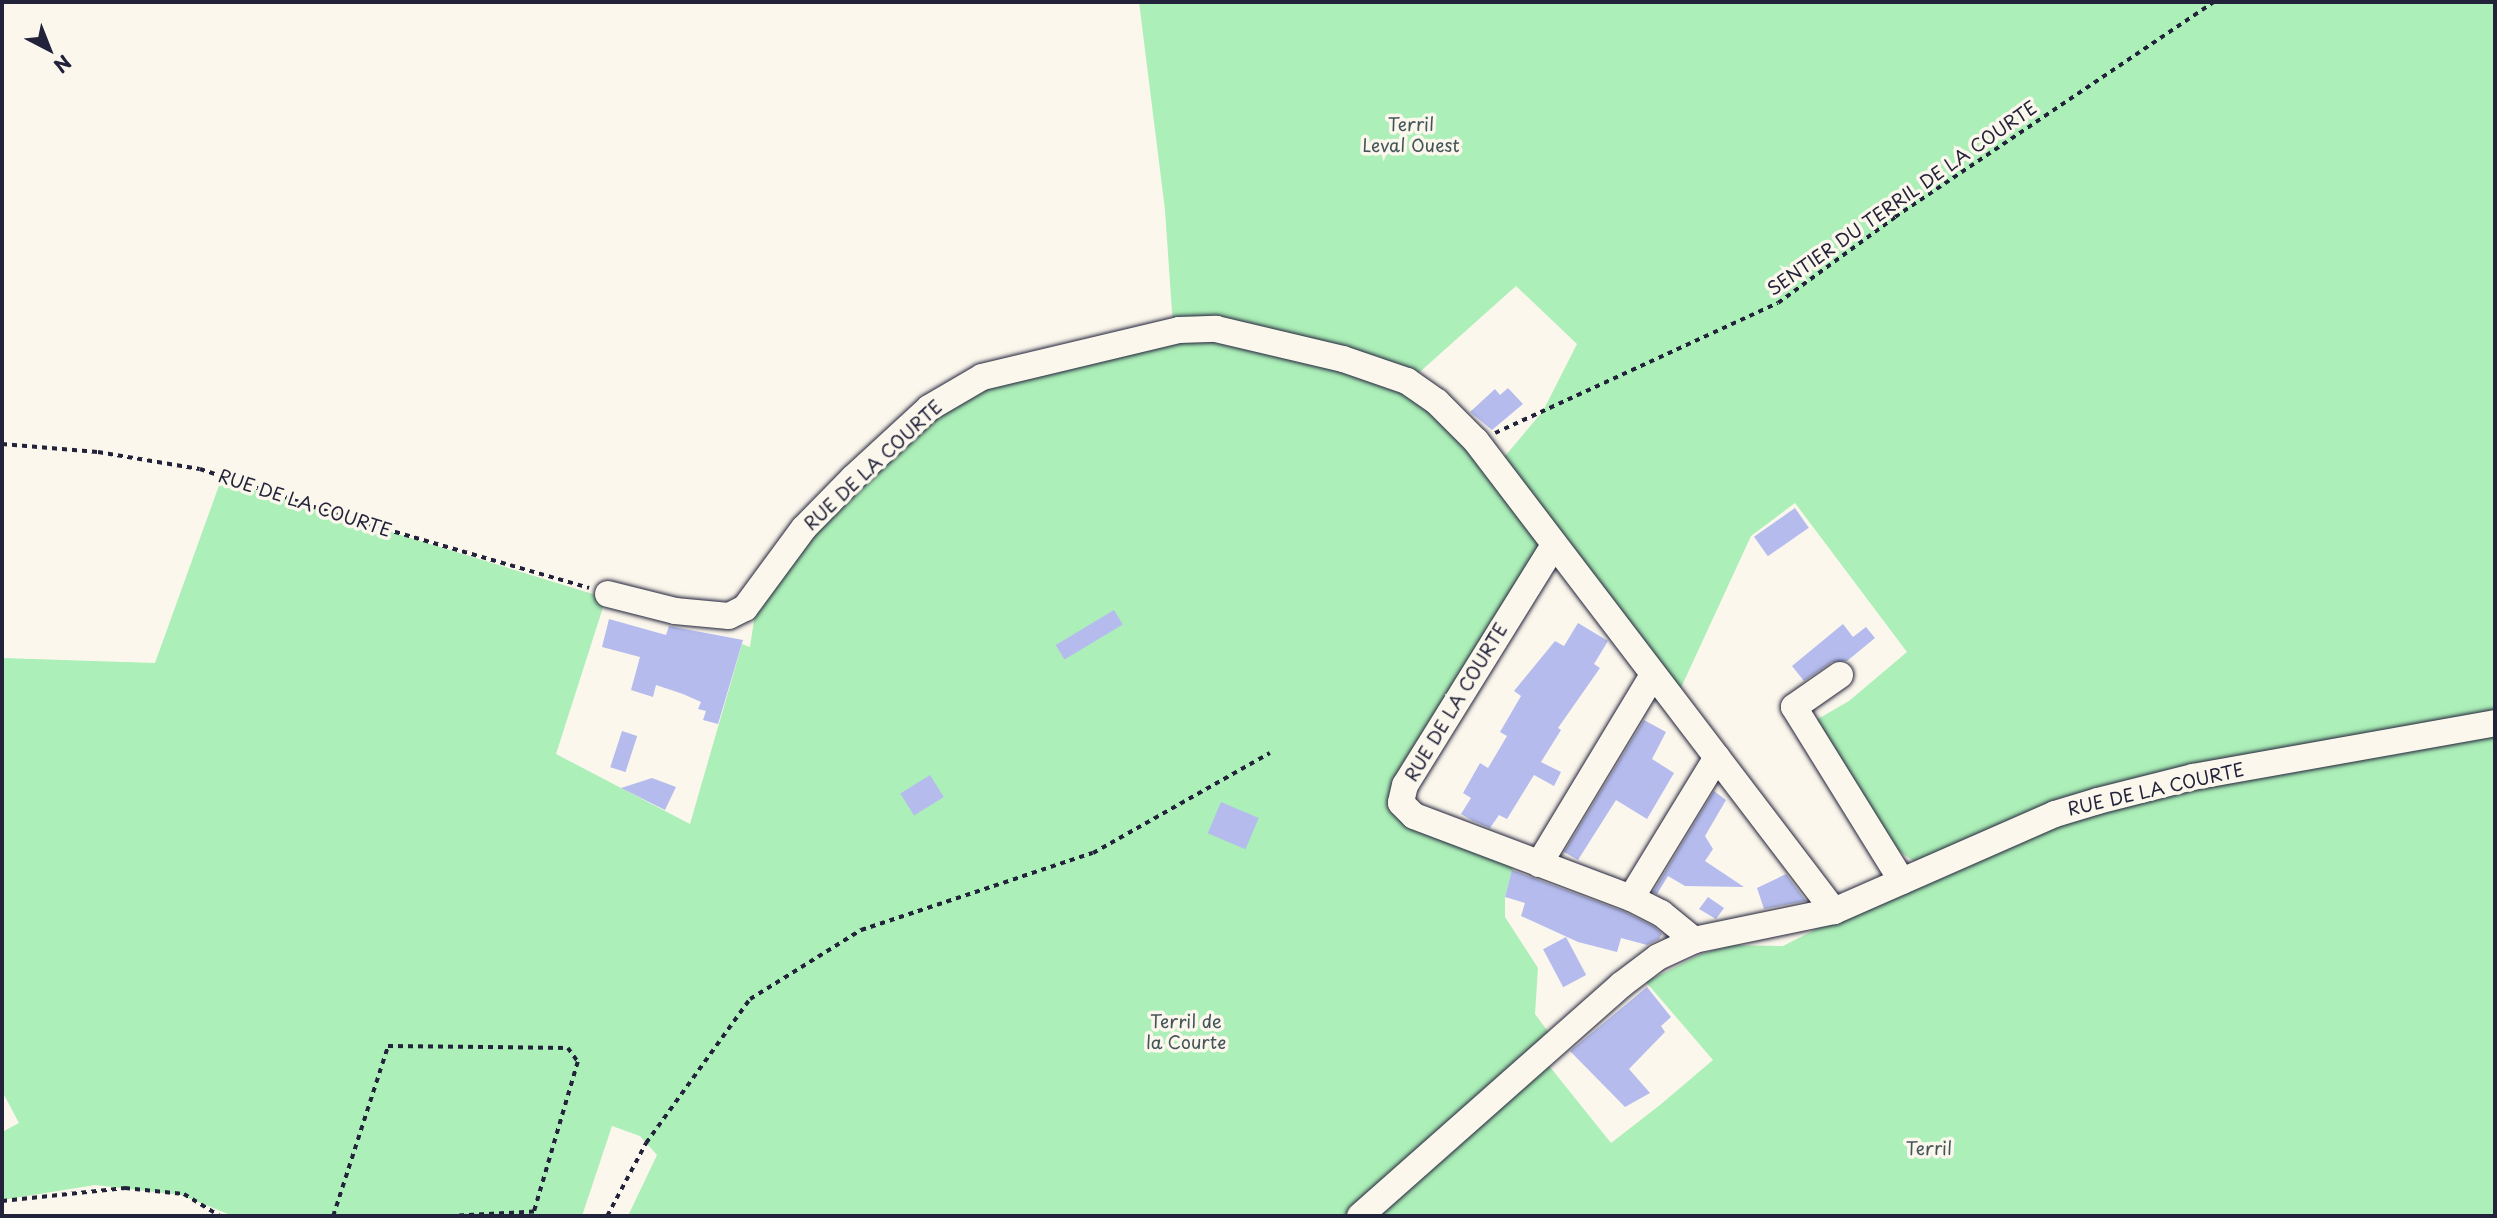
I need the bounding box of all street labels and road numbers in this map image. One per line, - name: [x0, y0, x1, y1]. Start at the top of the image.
- street label: SENTIER DU TERRIL DE LA COURTE: [1762, 96, 2042, 300]
- street label: RUE DE LA COURTE: [799, 395, 947, 535]
- street label: RUE DE LA COURTE: [215, 465, 395, 541]
- street label: RUE DE LA COURTE: [1400, 619, 1512, 785]
- street label: RUE DE LA COURTE: [2065, 758, 2247, 820]

